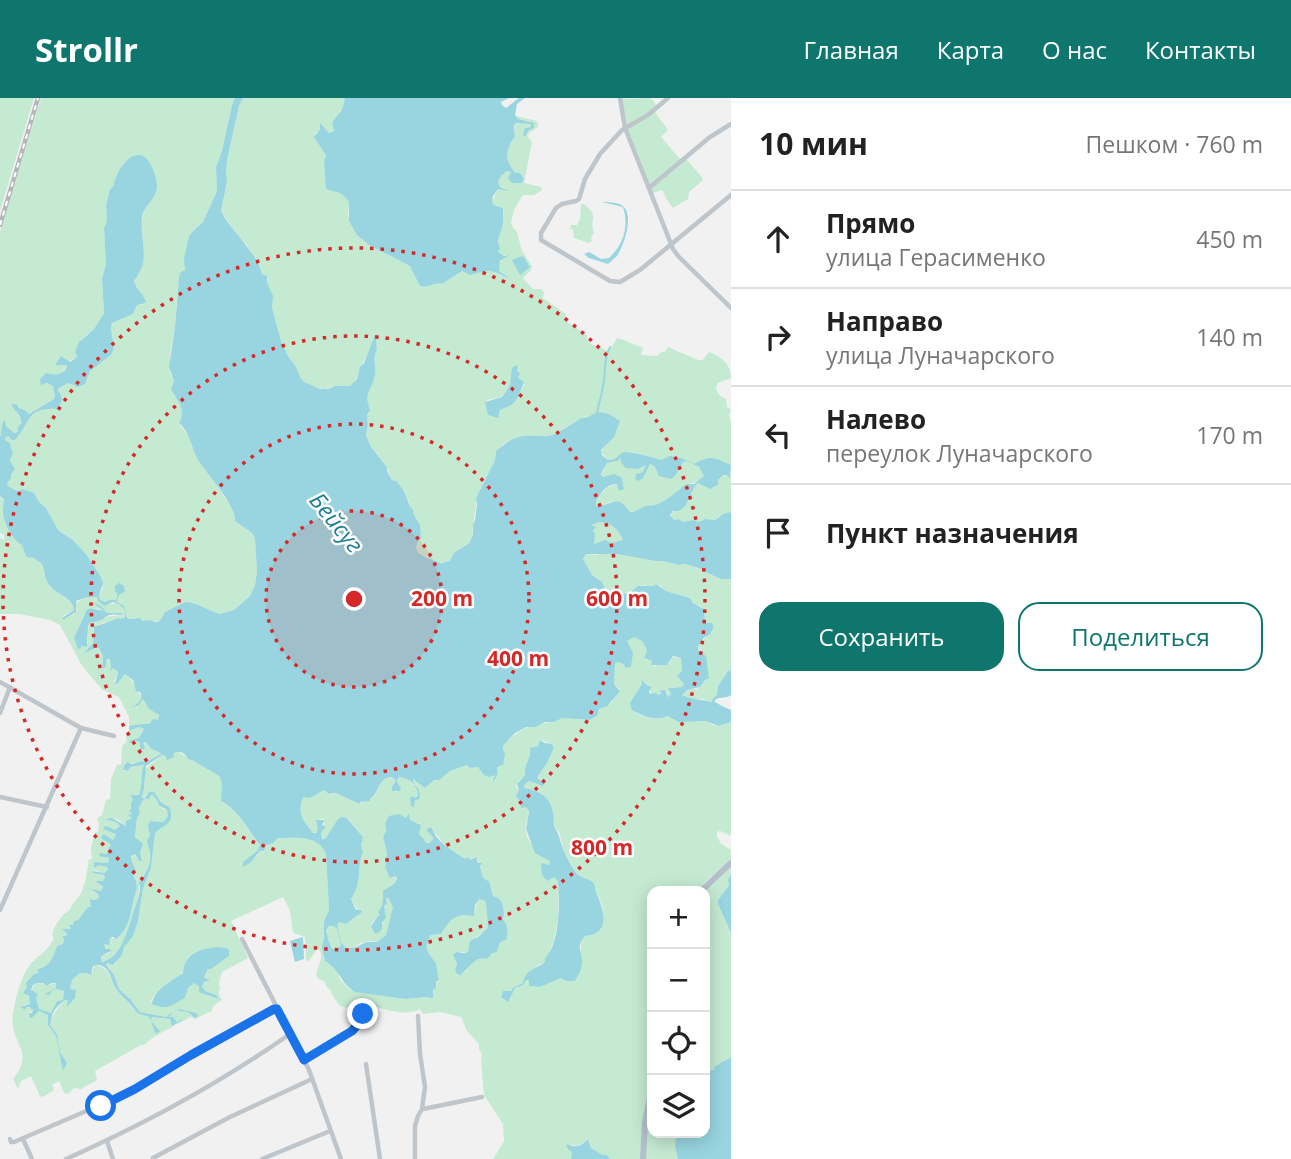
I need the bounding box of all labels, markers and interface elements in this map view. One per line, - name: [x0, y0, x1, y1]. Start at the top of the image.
- text: Strollr: [35, 27, 138, 72]
- text: Главная: [804, 33, 899, 66]
- text: Карта: [937, 33, 1004, 66]
- text: О нас: [1042, 33, 1107, 66]
- text: Контакты: [1145, 33, 1256, 66]
- text: 10 мин: [759, 123, 868, 164]
- text: Пешком · 760 m: [1086, 128, 1263, 160]
- text: Прямо: [826, 205, 915, 241]
- icon: ahead: [759, 220, 797, 258]
- text: 450 m: [1196, 223, 1263, 255]
- text: улица Герасименко: [826, 241, 1046, 273]
- text: Направо: [826, 303, 943, 339]
- icon: right: [759, 318, 797, 356]
- text: 140 m: [1196, 321, 1263, 353]
- text: улица Луначарского: [826, 339, 1055, 371]
- text: Налево: [826, 401, 926, 437]
- icon: left: [759, 416, 797, 454]
- text: 170 m: [1196, 419, 1263, 451]
- text: переулок Луначарского: [826, 437, 1093, 469]
- water label: Бейсуг: [303, 485, 371, 559]
- icon: arrive: [759, 514, 797, 552]
- text: Пункт назначения: [826, 515, 1079, 551]
- text: 200 m: [411, 584, 473, 612]
- text: 600 m: [586, 584, 648, 612]
- centre of rings: [342, 587, 366, 611]
- button: Сохранить: [759, 602, 1004, 671]
- button: Поделиться: [1018, 602, 1263, 671]
- text: 400 m: [487, 644, 549, 672]
- text: 800 m: [571, 833, 633, 861]
- map controls: [647, 886, 710, 1138]
- button: +: [647, 886, 710, 949]
- button: −: [647, 949, 710, 1012]
- route end: [347, 998, 378, 1029]
- button: locate: [647, 1012, 710, 1075]
- button: layers: [647, 1075, 710, 1138]
- route start: [85, 1090, 116, 1121]

